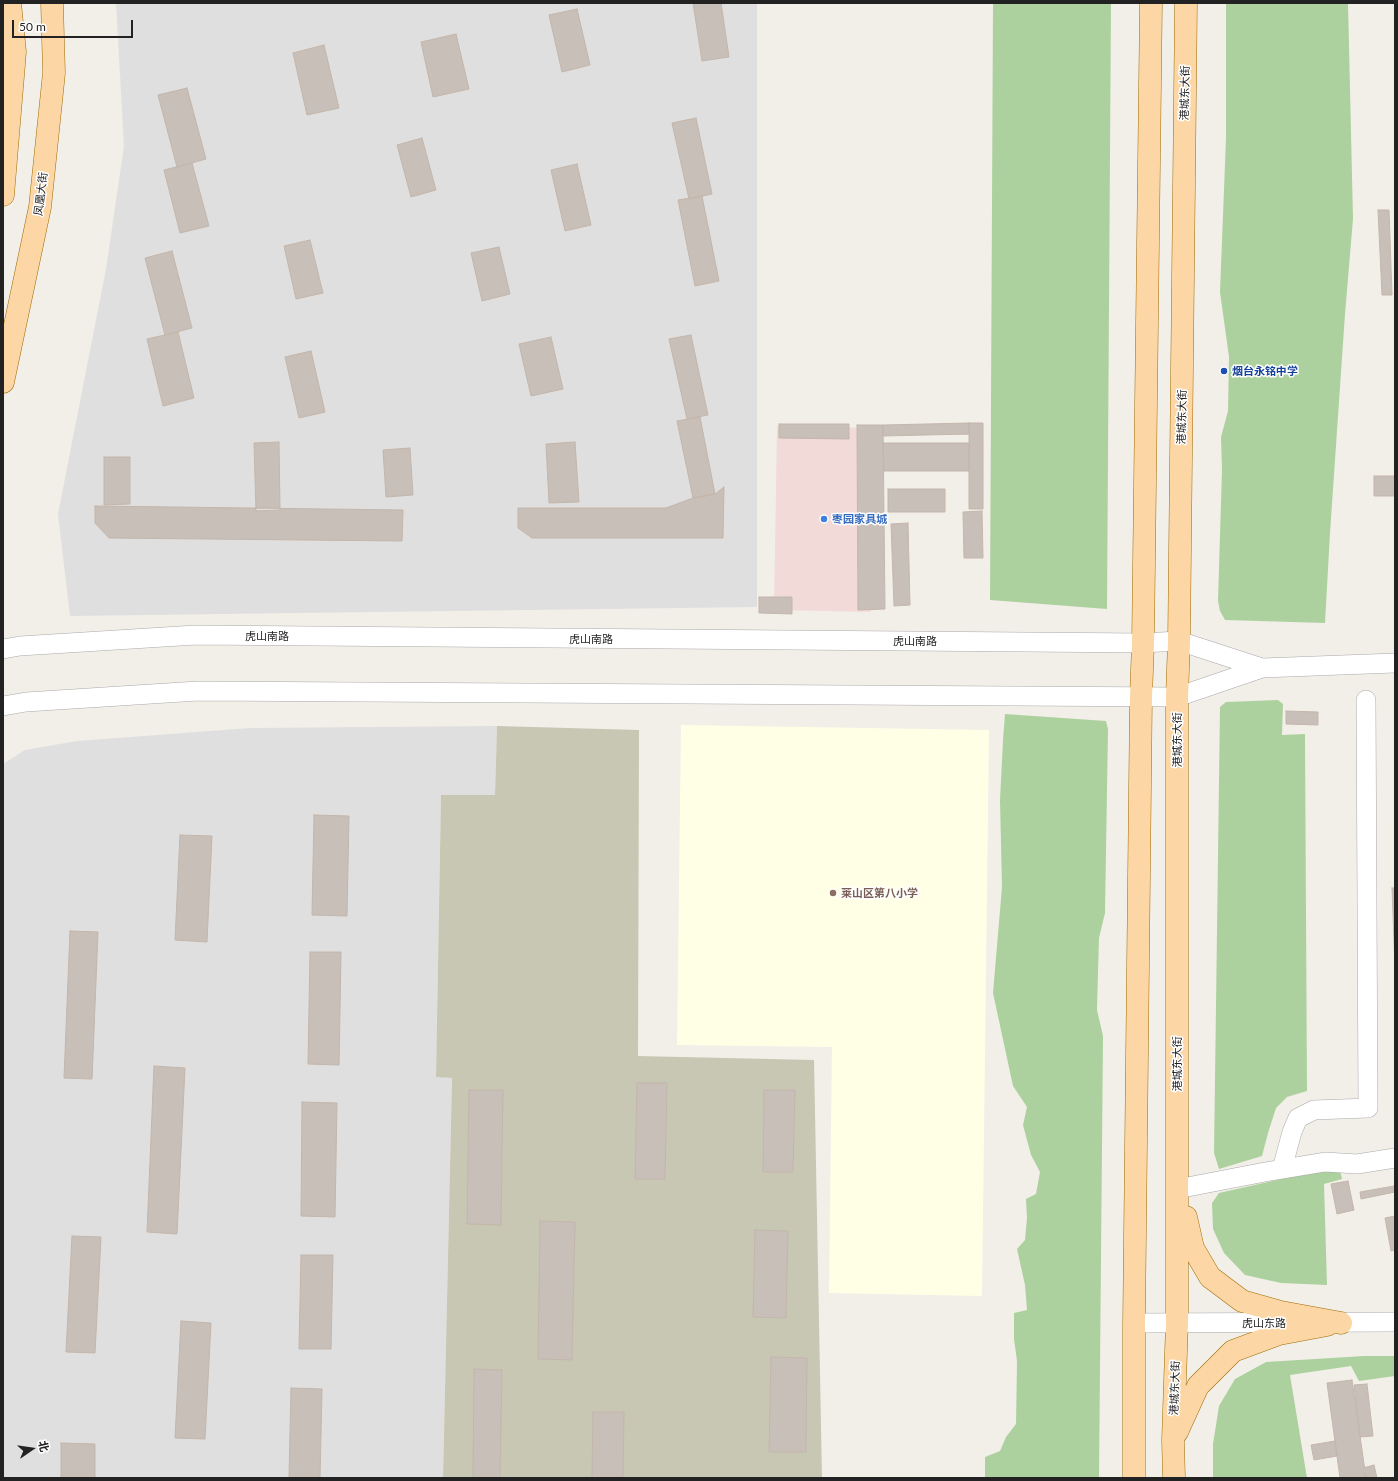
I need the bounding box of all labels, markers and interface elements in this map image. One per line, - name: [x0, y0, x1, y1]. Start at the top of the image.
- scale bar: [14, 12, 135, 38]
- text: 50 m: [19, 19, 46, 34]
- street label: 港城东大街: [1178, 65, 1192, 121]
- street label: 凤凰大街: [32, 171, 50, 217]
- place label: 烟台永铭中学: [1232, 364, 1298, 378]
- marker: 烟台永铭中学: [1219, 366, 1229, 376]
- street label: 港城东大街: [1175, 389, 1189, 445]
- place label: 枣园家具城: [832, 512, 887, 526]
- marker: 枣园家具城: [819, 514, 829, 524]
- street label: 虎山南路: [245, 629, 289, 643]
- street label: 虎山南路: [569, 632, 613, 646]
- street label: 虎山南路: [893, 634, 937, 648]
- street label: 港城东大街: [1170, 713, 1184, 767]
- place label: 莱山区第八小学: [841, 886, 918, 900]
- marker: 莱山区第八小学: [828, 888, 838, 898]
- street label: 港城东大街: [1170, 1037, 1184, 1091]
- street label: 虎山东路: [1242, 1316, 1286, 1330]
- street label: 港城东大街: [1167, 1360, 1183, 1416]
- north arrow: [12, 1429, 52, 1469]
- text: 北: [37, 1439, 52, 1453]

